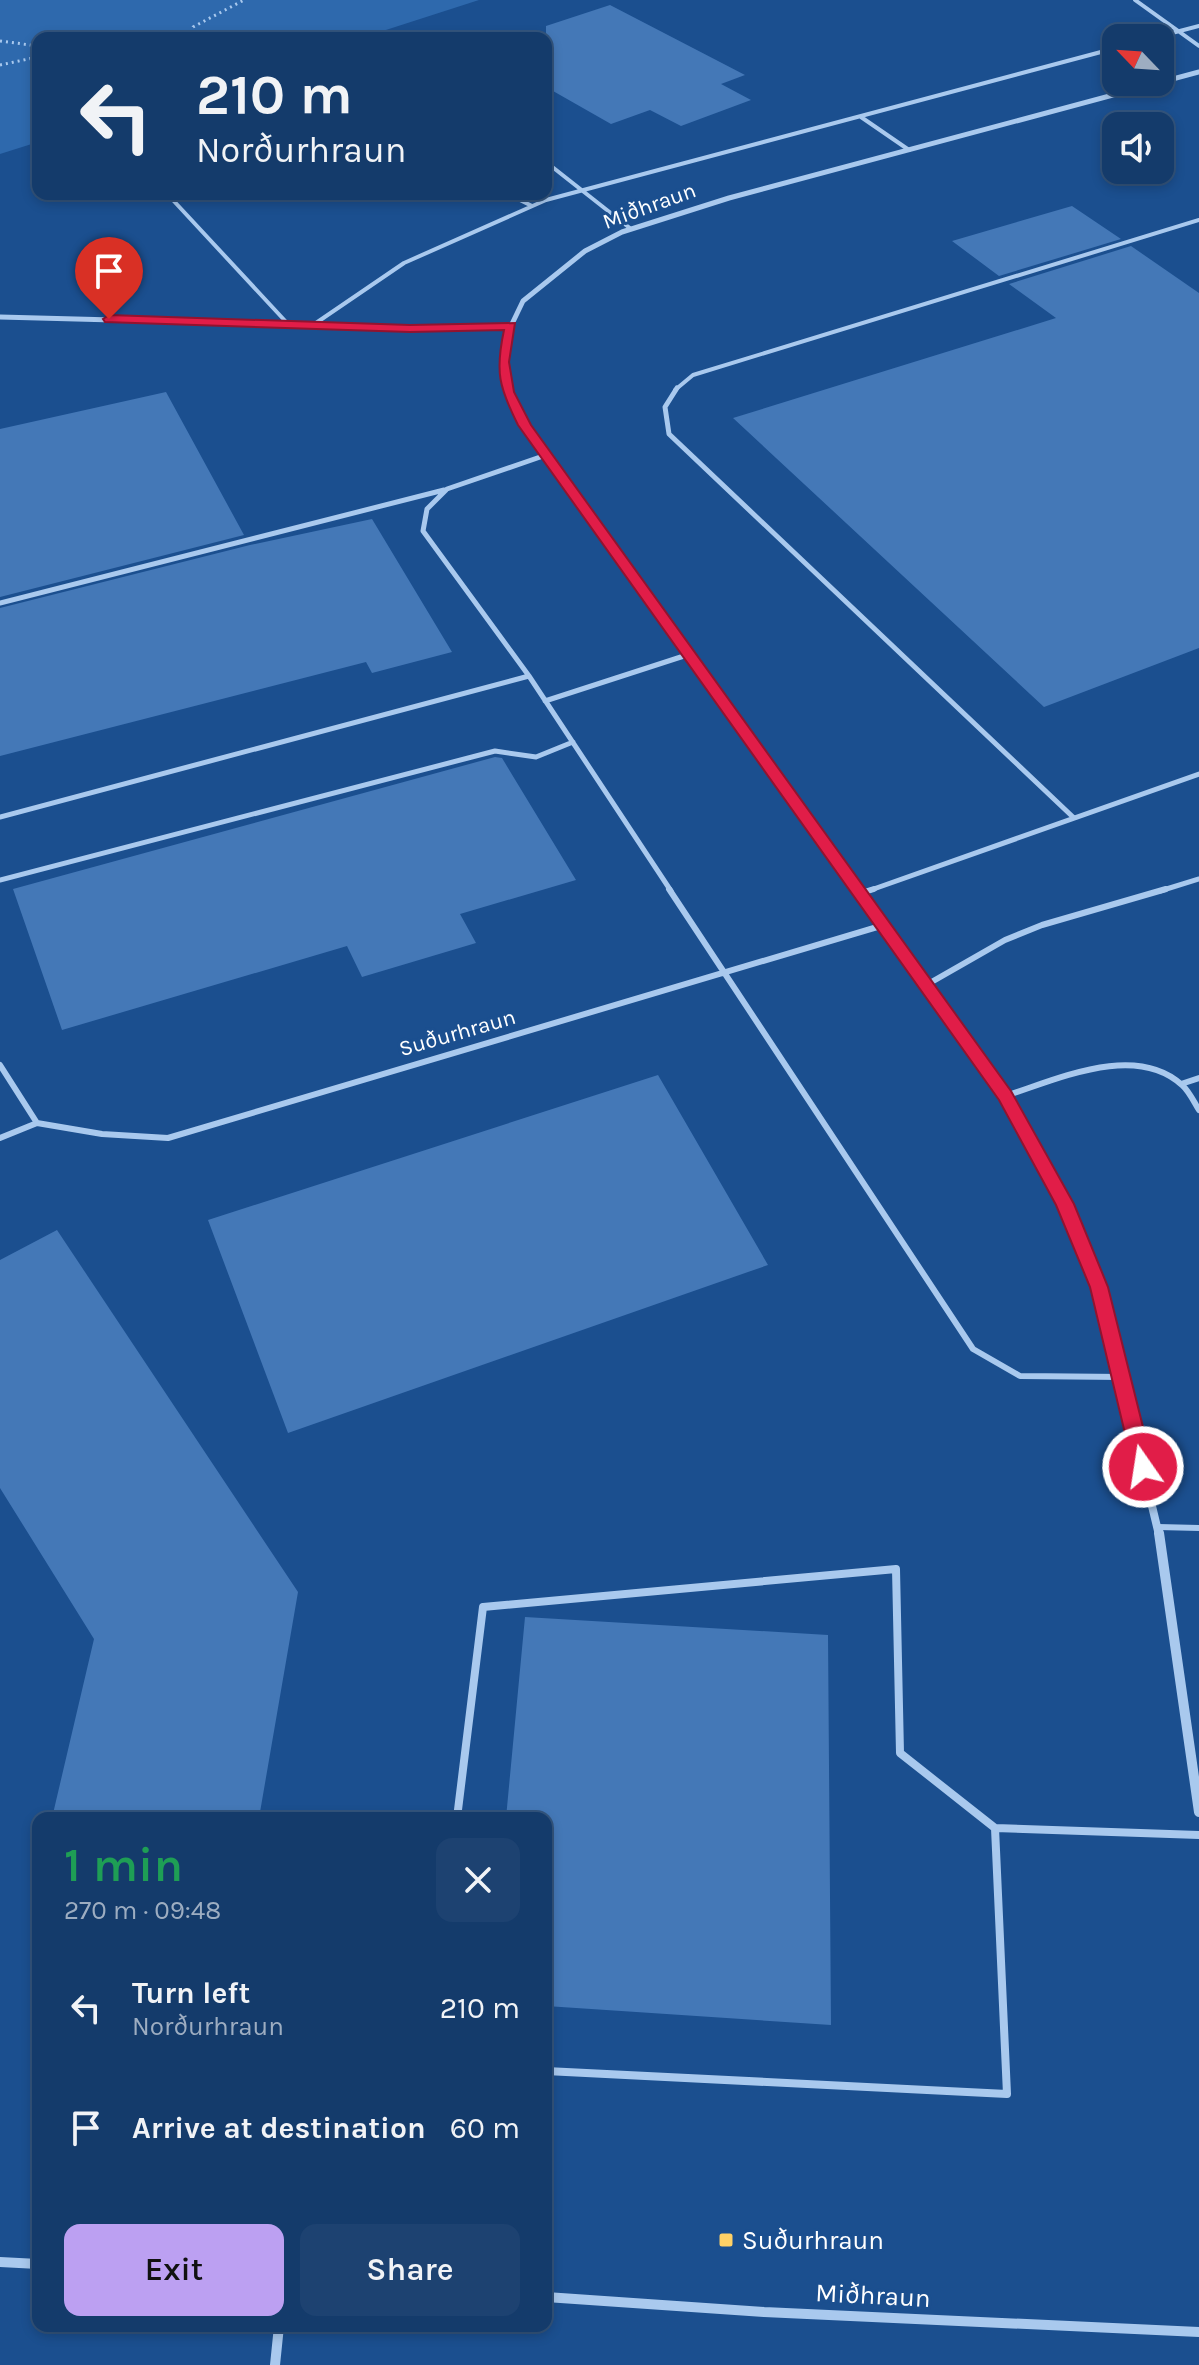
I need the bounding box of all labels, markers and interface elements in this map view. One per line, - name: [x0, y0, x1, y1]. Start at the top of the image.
- north arrow: [1102, 24, 1174, 96]
- map controls: [1102, 24, 1174, 184]
- text: 210 m: [196, 62, 353, 127]
- icon: left: [64, 64, 168, 168]
- button: sound: [1102, 112, 1174, 184]
- text: Norðurhraun: [196, 129, 406, 171]
- street label: Miðhraun: [599, 177, 700, 235]
- pin: [75, 237, 143, 319]
- icon: arrive: [87, 249, 131, 293]
- street label: Suðurhraun: [396, 1004, 519, 1062]
- position arrow: [1101, 1425, 1185, 1509]
- text: 1 min: [64, 1837, 183, 1893]
- button: close: [436, 1838, 520, 1922]
- text: 270 m · 09:48: [64, 1895, 221, 1926]
- text: Turn left: [132, 1975, 250, 2011]
- icon: left: [64, 1986, 108, 2030]
- text: 210 m: [440, 1990, 520, 2026]
- text: Norðurhraun: [132, 2011, 284, 2042]
- icon: arrive: [64, 2106, 108, 2150]
- text: Arrive at destination: [132, 2110, 426, 2146]
- text: 60 m: [450, 2110, 520, 2146]
- button: Exit: [64, 2224, 284, 2316]
- button: Share: [300, 2224, 520, 2316]
- place label: Suðurhraun: [742, 2225, 884, 2256]
- marker: Suðurhraun: [717, 2231, 735, 2249]
- street label: Miðhraun: [815, 2277, 931, 2314]

